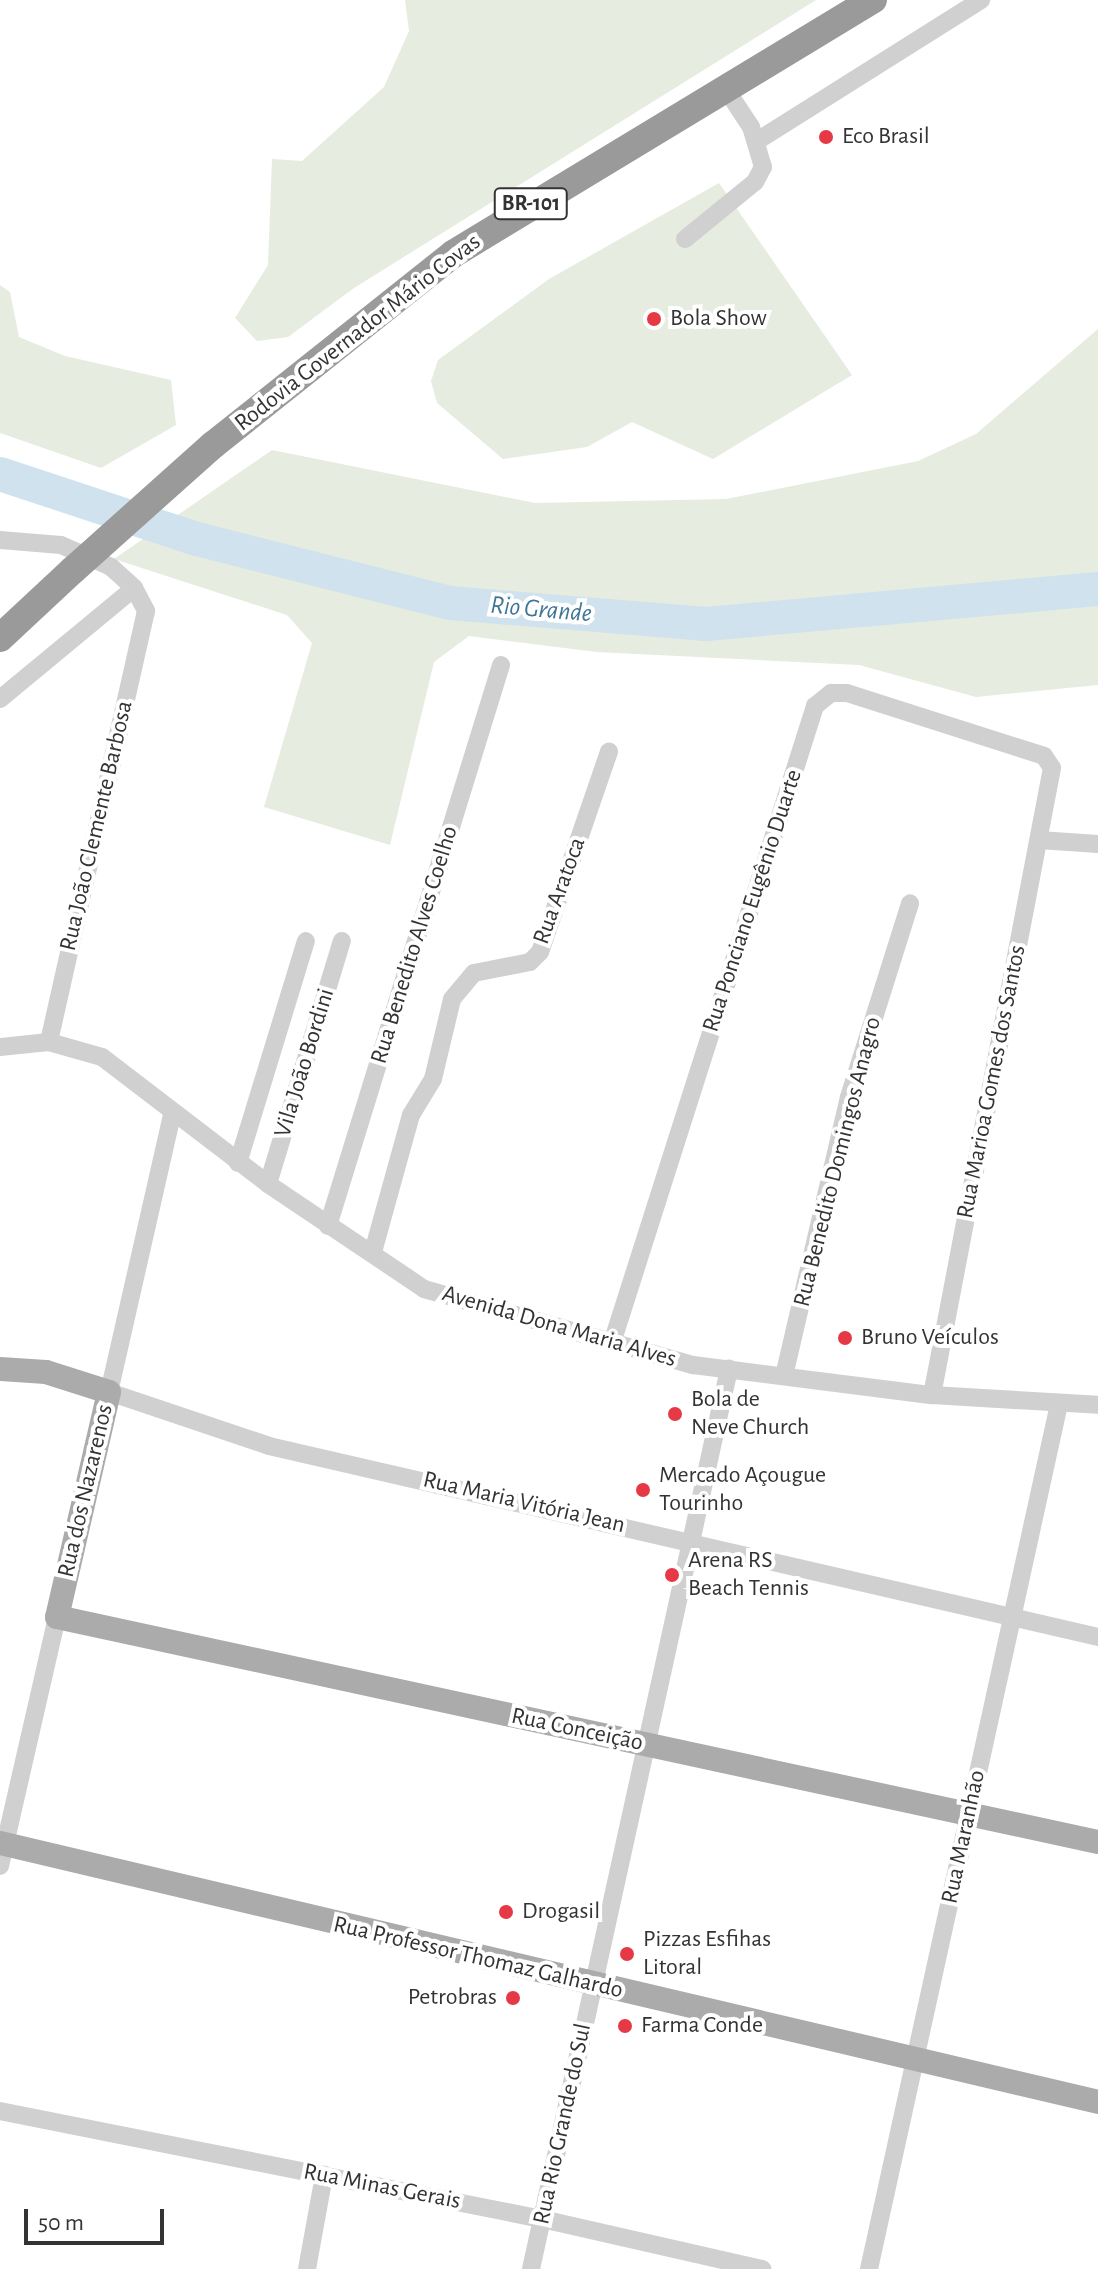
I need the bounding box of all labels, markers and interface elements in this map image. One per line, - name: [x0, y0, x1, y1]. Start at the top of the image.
- place label: Eco Brasil: [842, 123, 930, 151]
- marker: Eco Brasil: [817, 128, 835, 146]
- road number: BR-101: [493, 186, 569, 222]
- street label: Rodovia Governador Mário Covas: [229, 228, 487, 438]
- place label: Bola Show: [670, 305, 767, 333]
- marker: Bola Show: [645, 310, 663, 328]
- water label: Rio Grande: [489, 590, 593, 630]
- street label: Rua João Clemente Barbosa: [54, 698, 140, 954]
- street label: Rua Ponciano Eugênio Duarte: [697, 766, 809, 1036]
- street label: Rua Benedito Alves Coelho: [365, 823, 465, 1067]
- street label: Rua Aratoca: [527, 834, 593, 948]
- street label: Rua Marioa Gomes dos Santos: [951, 943, 1033, 1221]
- street label: Vila João Bordini: [269, 985, 341, 1141]
- street label: Rua Benedito Domingos Anagro: [788, 1014, 888, 1310]
- street label: Avenida Dona Maria Alves: [439, 1280, 679, 1374]
- place label: Bruno Veículos: [861, 1324, 999, 1352]
- marker: Bruno Veículos: [836, 1329, 854, 1347]
- place label: Bola de Neve Church: [691, 1386, 809, 1442]
- street label: Rua dos Nazarenos: [52, 1402, 120, 1580]
- marker: Bola de Neve Church: [666, 1405, 684, 1423]
- place label: Mercado Açougue Tourinho: [659, 1462, 826, 1518]
- street label: Rua Maria Vitória Jean: [420, 1466, 628, 1540]
- marker: Mercado Açougue Tourinho: [634, 1481, 652, 1499]
- place label: Arena RS Beach Tennis: [688, 1547, 809, 1603]
- marker: Arena RS Beach Tennis: [663, 1566, 681, 1584]
- street label: Rua Conceição: [508, 1702, 646, 1758]
- street label: Rua Maranhão: [936, 1768, 992, 1906]
- place label: Drogasil: [522, 1898, 600, 1926]
- marker: Drogasil: [497, 1903, 515, 1921]
- street label: Rua Professor Thomaz Galhardo: [330, 1911, 626, 2005]
- place label: Pizzas Esfihas Litoral: [643, 1926, 771, 1982]
- marker: Pizzas Esfihas Litoral: [618, 1945, 636, 1963]
- place label: Petrobras: [408, 1984, 497, 2012]
- marker: Petrobras: [504, 1989, 522, 2007]
- place label: Farma Conde: [641, 2012, 763, 2040]
- marker: Farma Conde: [616, 2017, 634, 2035]
- street label: Rua Rio Grande do Sul: [528, 2021, 598, 2227]
- street label: Rua Minas Gerais: [301, 2158, 463, 2216]
- scale bar: [28, 2193, 168, 2243]
- text: 50 m: [38, 2211, 84, 2235]

